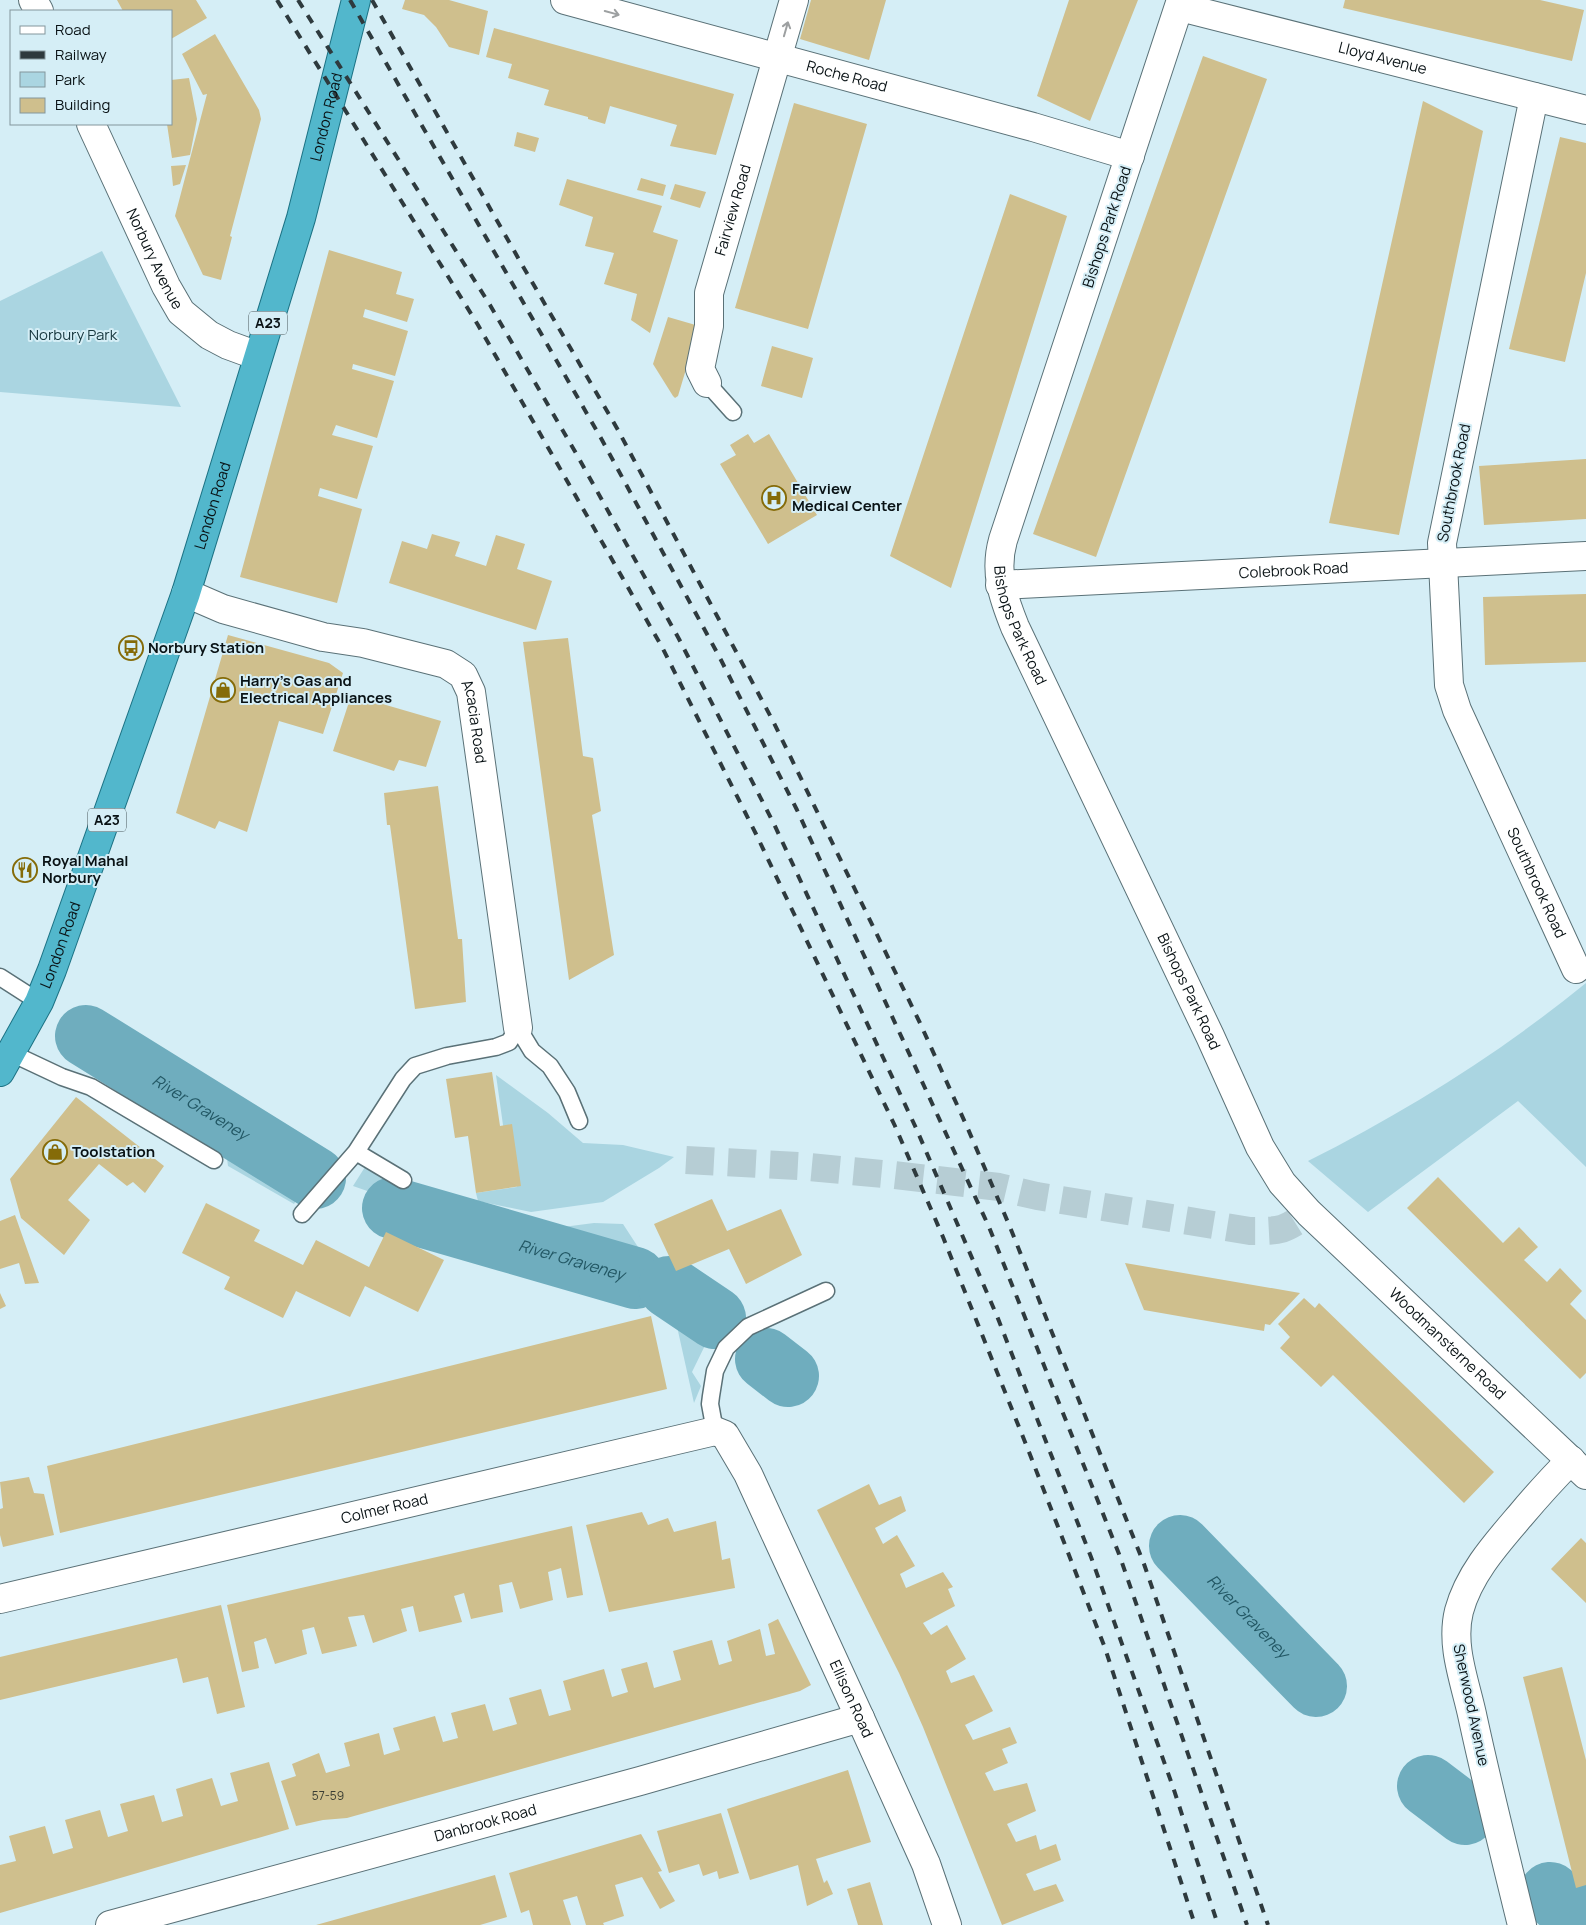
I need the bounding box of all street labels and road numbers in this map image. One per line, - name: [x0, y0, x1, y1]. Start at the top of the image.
- street label: Lloyd Avenue: [1336, 37, 1429, 79]
- street label: Roche Road: [804, 55, 890, 97]
- street label: London Road: [305, 71, 347, 164]
- street label: Fairview Road: [709, 162, 756, 258]
- street label: Bishops Park Road: [1077, 163, 1136, 290]
- street label: Norbury Avenue: [121, 205, 188, 313]
- road number: A23: [249, 312, 287, 334]
- street label: Southbrook Road: [1432, 422, 1475, 544]
- street label: London Road: [189, 459, 236, 552]
- street label: Colebrook Road: [1238, 557, 1349, 583]
- street label: Bishops Park Road: [989, 565, 1052, 688]
- street label: Acacia Road: [457, 676, 492, 765]
- road number: A23: [88, 808, 126, 832]
- street label: Southbrook Road: [1502, 824, 1571, 941]
- street label: London Road: [35, 899, 85, 991]
- street label: Bishops Park Road: [1152, 930, 1226, 1053]
- street label: Woodmansterne Road: [1385, 1283, 1511, 1404]
- street label: Colmer Road: [339, 1488, 430, 1529]
- street label: Sherwood Avenue: [1448, 1642, 1495, 1768]
- street label: Ellison Road: [825, 1656, 879, 1741]
- street label: Danbrook Road: [432, 1799, 539, 1846]

